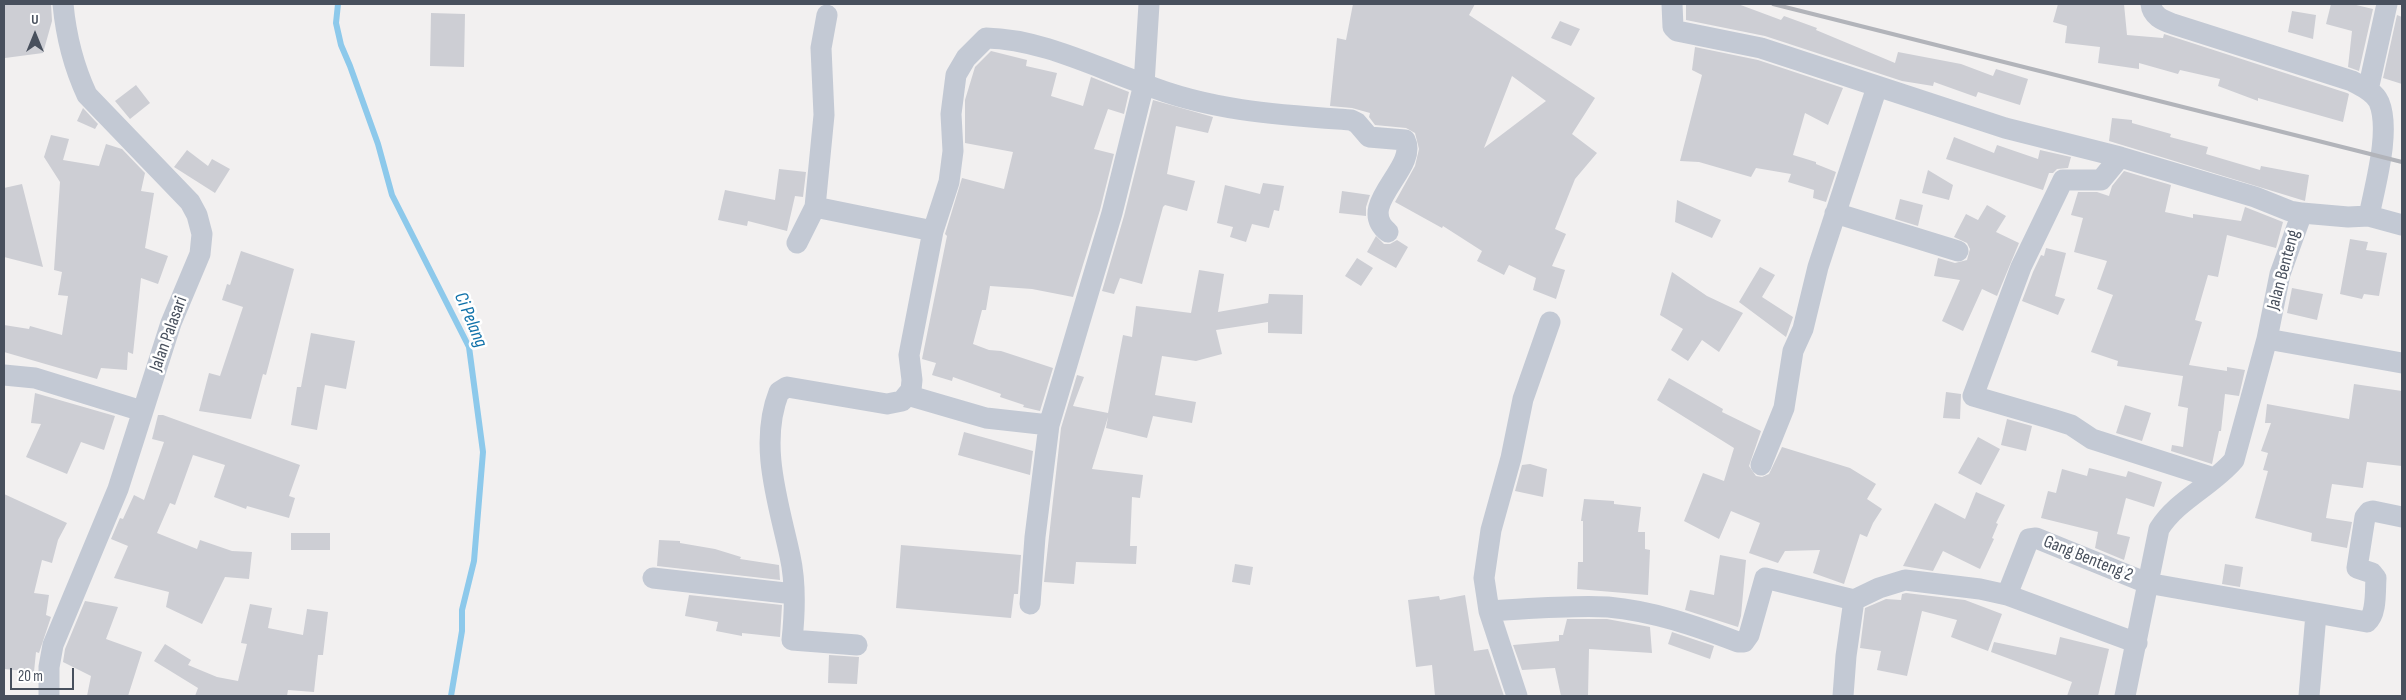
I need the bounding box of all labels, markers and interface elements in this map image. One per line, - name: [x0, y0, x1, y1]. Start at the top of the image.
- north arrow: [10, 10, 60, 60]
- text: U: [31, 11, 39, 28]
- street label: Jalan Benteng: [2263, 228, 2305, 312]
- water label: Ci Pelang: [448, 289, 492, 351]
- street label: Jalan Palasari: [146, 294, 192, 374]
- street label: Gang Benteng 2: [2040, 531, 2136, 587]
- scale bar: [12, 658, 76, 690]
- text: 20 m: [18, 667, 43, 686]

